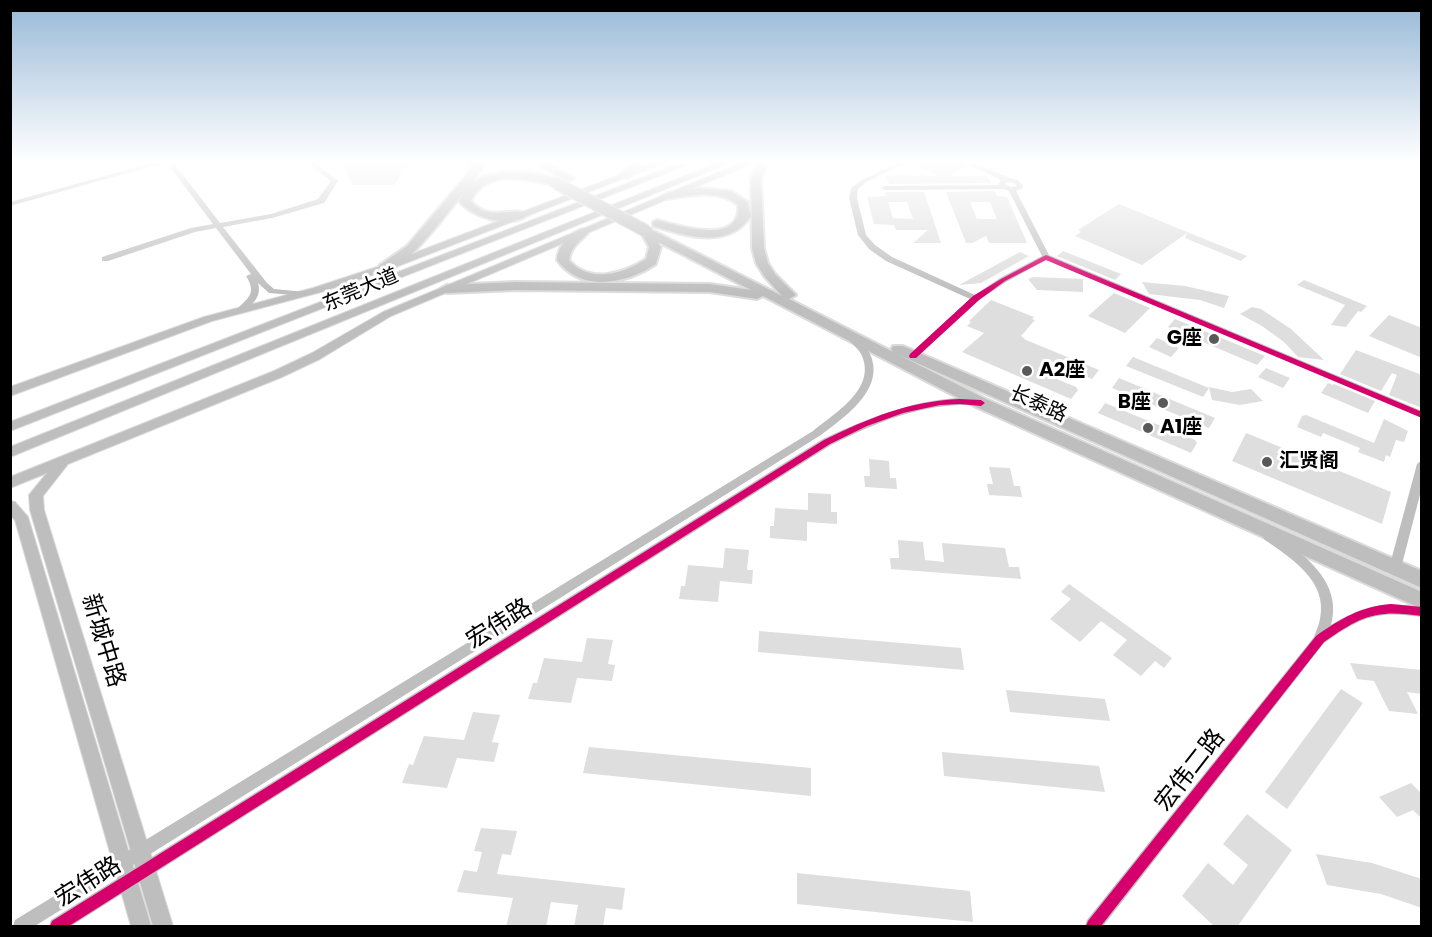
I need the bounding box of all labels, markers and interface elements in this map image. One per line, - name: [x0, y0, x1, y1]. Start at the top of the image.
- street label: 东莞大道: [319, 264, 403, 318]
- place label: G座: [1167, 327, 1202, 351]
- marker: G座: [1207, 332, 1221, 346]
- place label: A2座: [1039, 359, 1085, 383]
- marker: A2座: [1020, 364, 1034, 378]
- street label: 长泰路: [1006, 382, 1070, 428]
- place label: B座: [1118, 391, 1151, 415]
- marker: B座: [1156, 396, 1170, 410]
- place label: A1座: [1160, 416, 1202, 440]
- marker: A1座: [1141, 421, 1155, 435]
- place label: 汇贤阁: [1279, 450, 1339, 474]
- marker: 汇贤阁: [1260, 455, 1274, 469]
- street label: 新城中路: [74, 591, 130, 691]
- street label: 宏伟路: [462, 594, 538, 656]
- street label: 宏伟二路: [1150, 724, 1232, 818]
- street label: 宏伟路: [51, 852, 127, 914]

